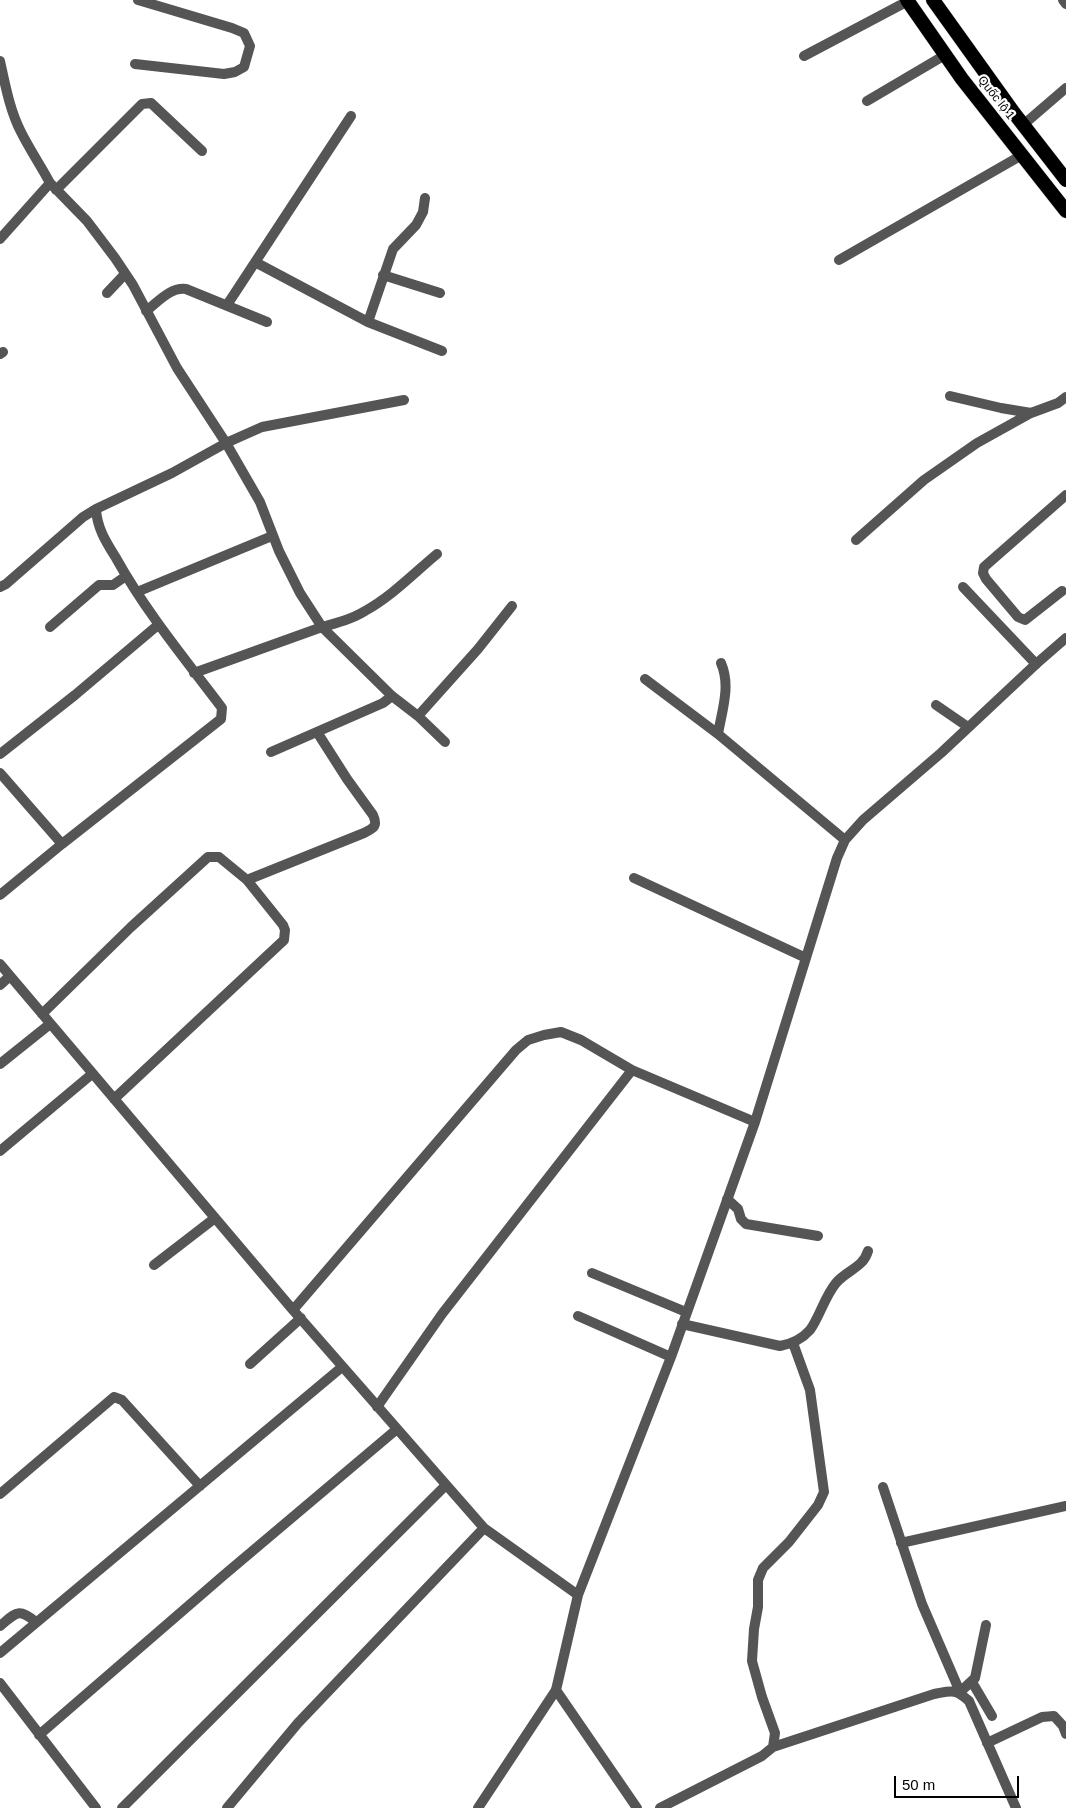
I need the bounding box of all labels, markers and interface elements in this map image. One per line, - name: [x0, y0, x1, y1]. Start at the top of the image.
- street label: Quốc lộ 1: [975, 73, 1017, 123]
- scale bar: [896, 1766, 1021, 1798]
- text: 50 m: [902, 1776, 935, 1793]

